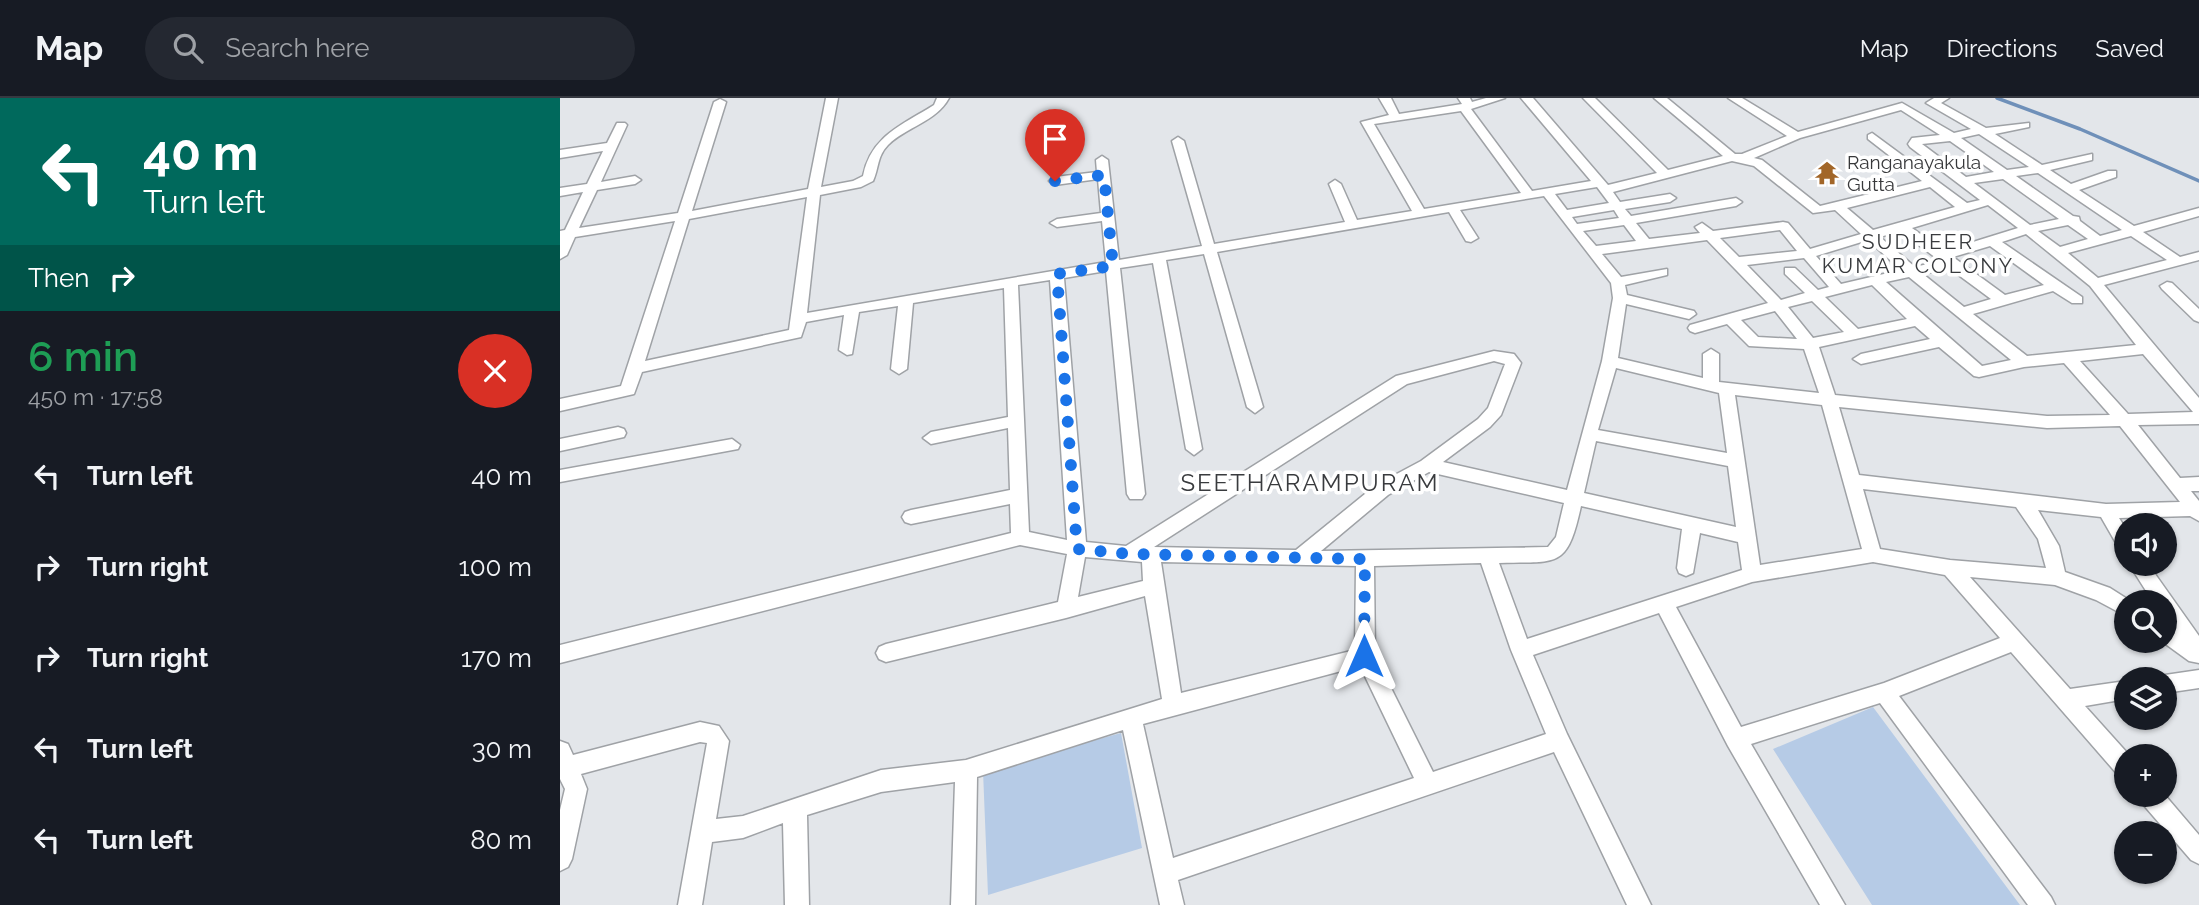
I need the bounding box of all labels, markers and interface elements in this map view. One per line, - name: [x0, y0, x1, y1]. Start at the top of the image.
- search box: [145, 17, 635, 80]
- text: Map: [35, 29, 103, 68]
- icon: search: [169, 29, 207, 67]
- text: Search here: [225, 33, 370, 63]
- text: Map: [1860, 34, 1909, 63]
- text: Directions: [1947, 34, 2057, 63]
- text: Saved: [2095, 34, 2164, 63]
- pin: [1025, 109, 1085, 181]
- icon: arrive: [1036, 120, 1074, 158]
- text: 40 m: [143, 124, 258, 181]
- icon: left: [28, 126, 119, 217]
- place label: Ranganayakula Gutta: [1847, 151, 1981, 195]
- temple icon: Ranganayakula Gutta: [1813, 159, 1841, 187]
- text: Turn left: [143, 183, 265, 220]
- district label: SUDHEER KUMAR COLONY: [1822, 229, 2014, 278]
- icon: right: [103, 259, 141, 297]
- text: Then: [28, 263, 89, 293]
- text: 6 min: [28, 332, 138, 381]
- button: close: [458, 334, 532, 408]
- text: 450 m · 17:58: [28, 383, 163, 410]
- icon: left: [28, 457, 66, 495]
- text: Turn left: [87, 461, 193, 491]
- text: 40 m: [471, 461, 532, 491]
- district label: SEETHARAMPURAM: [1180, 468, 1440, 497]
- map controls: [2114, 513, 2177, 884]
- button: sound: [2114, 513, 2177, 576]
- icon: right: [28, 548, 66, 586]
- text: Turn right: [87, 552, 208, 582]
- text: 100 m: [459, 552, 532, 582]
- button: search: [2114, 590, 2177, 653]
- position arrow: [1327, 619, 1401, 693]
- icon: right: [28, 639, 66, 677]
- text: Turn right: [87, 643, 208, 673]
- text: 170 m: [461, 643, 532, 673]
- button: layers: [2114, 667, 2177, 730]
- icon: left: [28, 730, 66, 768]
- text: Turn left: [87, 734, 193, 764]
- text: 30 m: [472, 734, 532, 764]
- button: +: [2114, 744, 2177, 807]
- icon: left: [28, 821, 66, 859]
- button: −: [2114, 821, 2177, 884]
- text: Turn left: [87, 825, 193, 855]
- text: 80 m: [470, 825, 532, 855]

